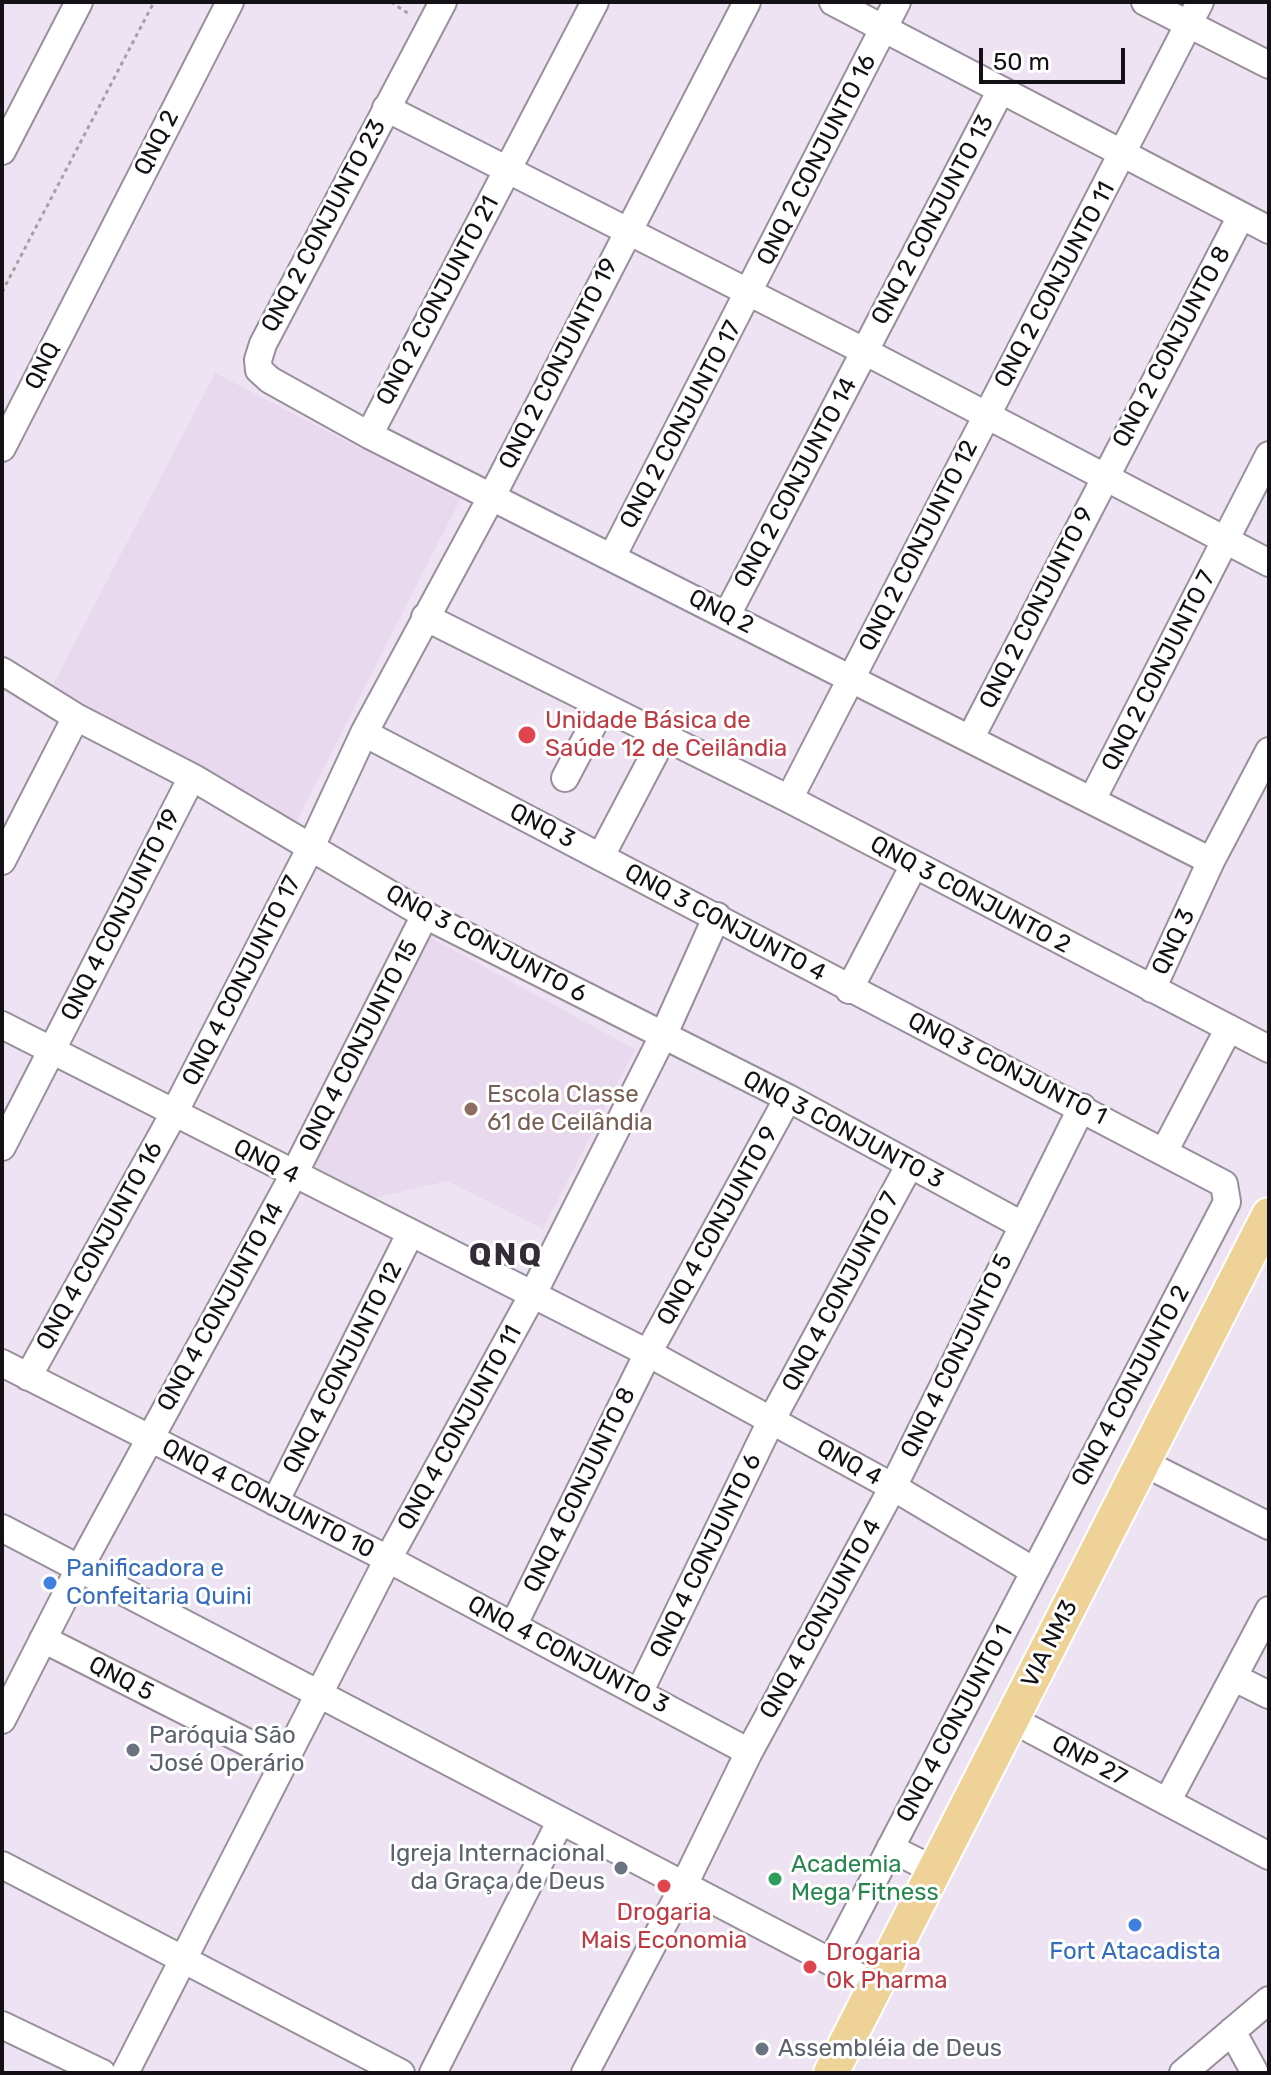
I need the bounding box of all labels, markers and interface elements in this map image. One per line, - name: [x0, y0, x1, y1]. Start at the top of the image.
- scale bar: [983, 32, 1129, 82]
- text: 50 m: [993, 48, 1050, 76]
- street label: QNQ 2 CONJUNTO 16: [751, 50, 883, 270]
- street label: QNQ 2: [128, 106, 186, 180]
- street label: QNQ 2 CONJUNTO 13: [866, 110, 1000, 330]
- street label: QNQ 2 CONJUNTO 23: [256, 115, 392, 337]
- street label: QNQ 2 CONJUNTO 11: [989, 177, 1121, 393]
- street label: QNQ 2 CONJUNTO 21: [371, 192, 505, 410]
- street label: QNQ 2 CONJUNTO 8: [1107, 242, 1237, 452]
- street label: QNQ 2 CONJUNTO 19: [493, 254, 625, 474]
- street label: QNQ 2 CONJUNTO 17: [614, 316, 748, 534]
- street label: QNQ: [19, 338, 67, 394]
- street label: QNQ 2 CONJUNTO 14: [728, 373, 864, 593]
- street label: QNQ 2 CONJUNTO 12: [853, 436, 985, 656]
- street label: QNQ 2 CONJUNTO 9: [974, 502, 1100, 714]
- street label: QNQ 2 CONJUNTO 7: [1096, 566, 1222, 776]
- street label: QNQ 2: [684, 583, 758, 641]
- place label: Unidade Básica de Saúde 12 de Ceilândia: [545, 707, 787, 763]
- marker: Unidade Básica de Saúde 12 de Ceilândia: [516, 724, 538, 746]
- street label: QNQ 3: [505, 797, 579, 855]
- street label: QNQ 4 CONJUNTO 19: [55, 804, 187, 1026]
- street label: QNQ 3 CONJUNTO 2: [865, 830, 1075, 960]
- street label: QNQ 3 CONJUNTO 4: [620, 858, 830, 988]
- street label: QNQ 4 CONJUNTO 17: [177, 871, 307, 1091]
- street label: QNQ 3 CONJUNTO 6: [381, 879, 591, 1009]
- street label: QNQ 3: [1146, 904, 1202, 980]
- street label: QNQ 4 CONJUNTO 15: [293, 935, 425, 1157]
- street label: QNQ 3 CONJUNTO 1: [903, 1006, 1111, 1132]
- street label: QNQ 3 CONJUNTO 3: [738, 1065, 948, 1195]
- place label: Escola Classe 61 de Ceilândia: [487, 1081, 653, 1137]
- marker: Escola Classe 61 de Ceilândia: [462, 1100, 480, 1118]
- street label: QNQ 4 CONJUNTO 9: [651, 1121, 785, 1331]
- street label: QNQ 4: [228, 1133, 304, 1191]
- street label: QNQ 4 CONJUNTO 16: [31, 1137, 169, 1355]
- street label: QNQ 4 CONJUNTO 7: [776, 1187, 906, 1397]
- street label: QNQ 4 CONJUNTO 14: [152, 1198, 290, 1416]
- district label: QNQ: [469, 1237, 543, 1275]
- street label: QNQ 4 CONJUNTO 5: [895, 1249, 1019, 1463]
- street label: QNQ 4 CONJUNTO 12: [277, 1257, 409, 1479]
- street label: QNQ 4 CONJUNTO 2: [1066, 1281, 1196, 1491]
- street label: QNQ 4 CONJUNTO 11: [392, 1321, 528, 1535]
- street label: QNQ 4 CONJUNTO 8: [518, 1383, 642, 1597]
- street label: QNQ 4 CONJUNTO 10: [157, 1433, 379, 1565]
- street label: QNQ 4: [811, 1433, 887, 1493]
- street label: QNQ 4 CONJUNTO 6: [644, 1449, 768, 1663]
- street label: QNQ 4 CONJUNTO 4: [754, 1514, 888, 1724]
- place label: Panificadora e Confeitaria Quini: [66, 1555, 252, 1611]
- marker: Panificadora e Confeitaria Quini: [41, 1574, 59, 1592]
- street label: QNQ 4 CONJUNTO 3: [463, 1590, 673, 1720]
- street label: VIA NM3: [1016, 1595, 1084, 1693]
- street label: QNQ 4 CONJUNTO 1: [891, 1620, 1019, 1828]
- street label: QNQ 5: [84, 1650, 158, 1708]
- place label: Paróquia São José Operário: [149, 1722, 304, 1778]
- street label: QNP 27: [1047, 1729, 1131, 1793]
- marker: Paróquia São José Operário: [124, 1741, 142, 1759]
- place label: Igreja Internacional da Graça de Deus: [389, 1840, 605, 1896]
- place label: Academia Mega Fitness: [791, 1851, 939, 1907]
- marker: Igreja Internacional da Graça de Deus: [612, 1859, 630, 1877]
- marker: Academia Mega Fitness: [766, 1870, 784, 1888]
- marker: Drogaria Mais Economia: [655, 1877, 673, 1895]
- place label: Drogaria Mais Economia: [581, 1899, 747, 1955]
- marker: Fort Atacadista: [1126, 1916, 1144, 1934]
- place label: Fort Atacadista: [1049, 1938, 1221, 1966]
- place label: Drogaria Ok Pharma: [826, 1939, 947, 1995]
- marker: Drogaria Ok Pharma: [801, 1958, 819, 1976]
- place label: Assembléia de Deus: [778, 2035, 1002, 2063]
- marker: Assembléia de Deus: [753, 2040, 771, 2058]

